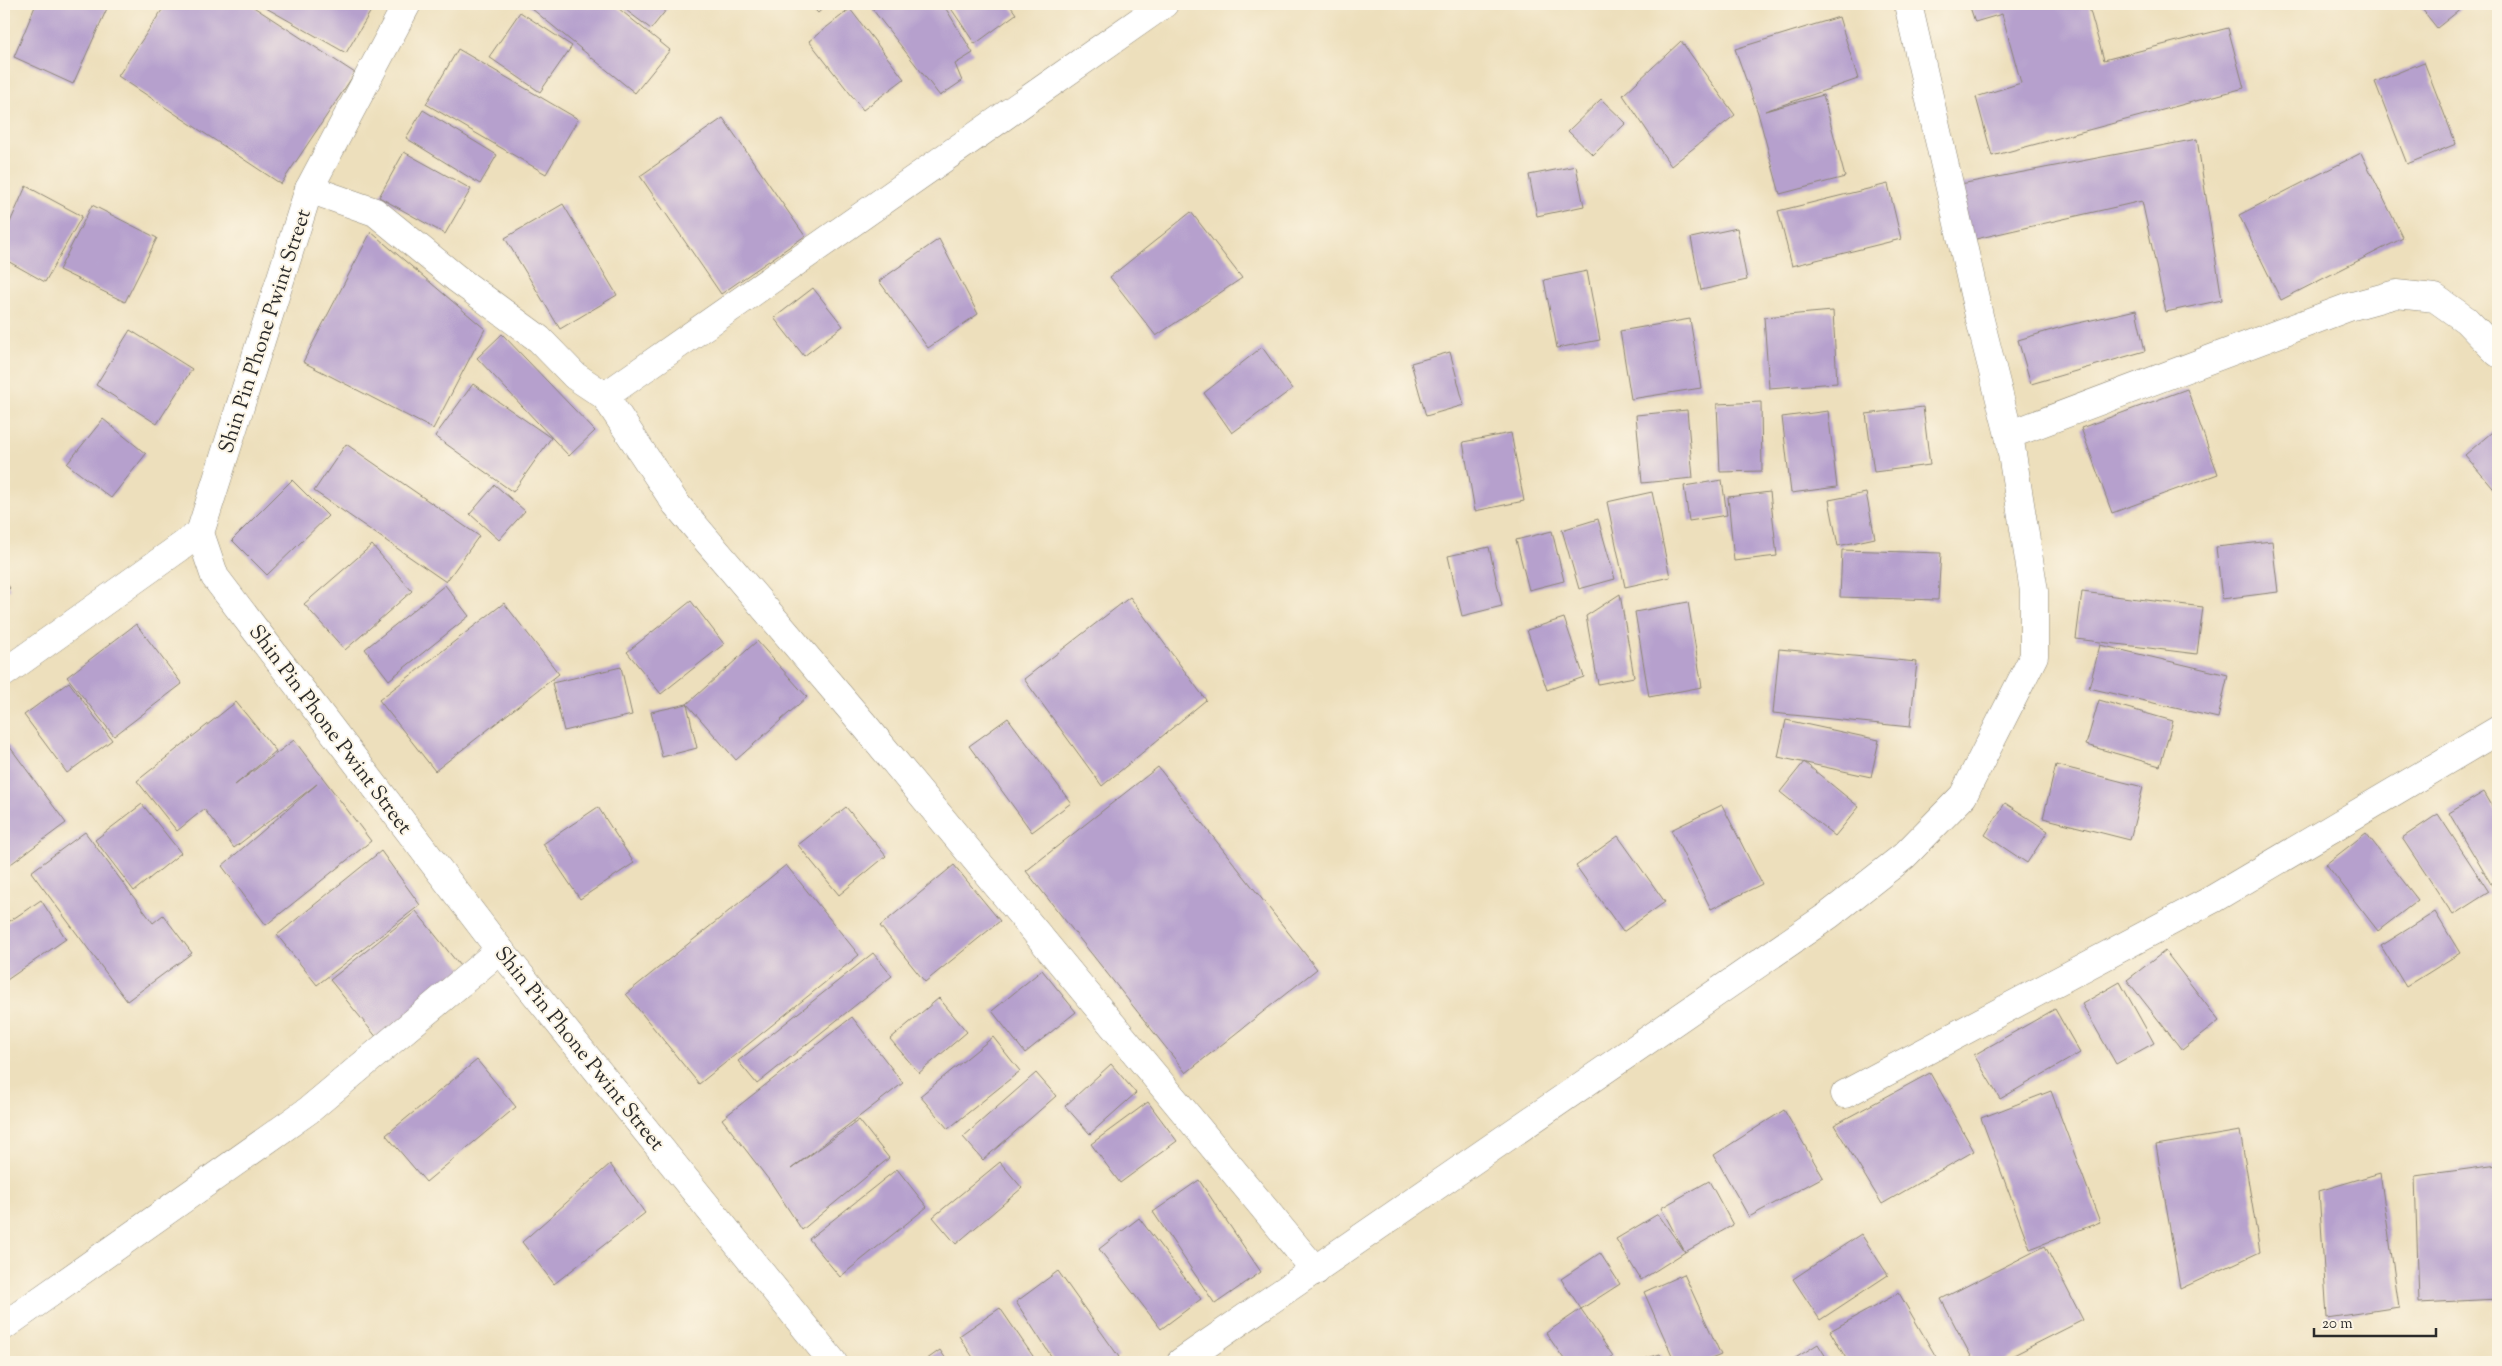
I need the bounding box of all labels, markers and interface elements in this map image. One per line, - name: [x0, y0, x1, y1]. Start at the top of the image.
- street label: Shin Pin Phone Pwint Street: [212, 206, 320, 458]
- street label: Shin Pin Phone Pwint Street: [241, 619, 418, 841]
- street label: Shin Pin Phone Pwint Street: [486, 941, 670, 1158]
- scale bar: [2314, 1306, 2437, 1338]
- text: 20 m: [2322, 1314, 2353, 1335]

